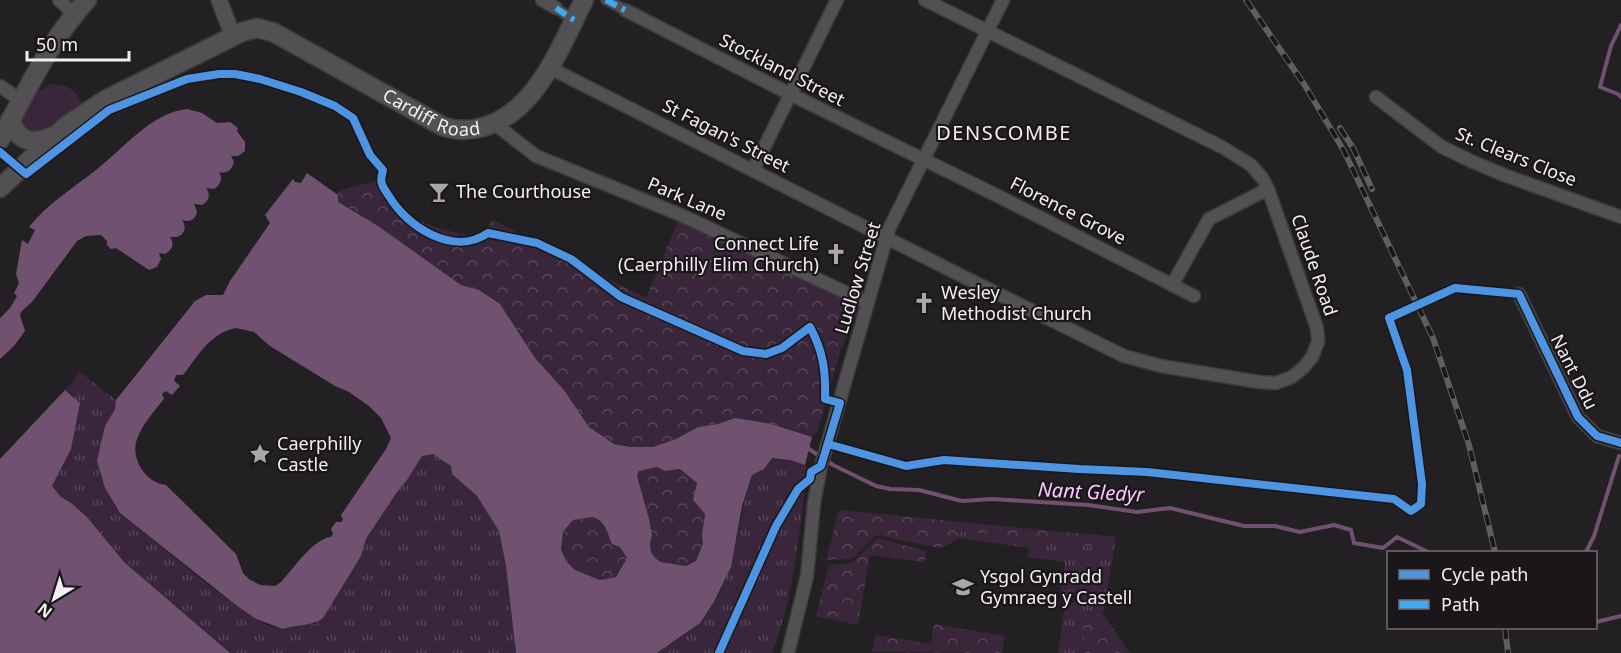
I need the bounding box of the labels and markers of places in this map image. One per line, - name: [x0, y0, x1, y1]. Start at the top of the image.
- place label: The Courthouse: [456, 179, 591, 203]
- bar icon: The Courthouse: [427, 180, 451, 204]
- place label: Connect Life (Caerphilly Elim Church): [618, 231, 819, 276]
- church icon: Connect Life (Caerphilly Elim Church): [824, 242, 848, 266]
- place label: Wesley Methodist Church: [941, 280, 1092, 325]
- church icon: Wesley Methodist Church: [912, 291, 936, 315]
- place label: Caerphilly Castle: [277, 431, 362, 476]
- place icon: Caerphilly Castle: [248, 442, 272, 466]
- place label: Ysgol Gynradd Gymraeg y Castell: [980, 564, 1132, 609]
- school or university icon: Ysgol Gynradd Gymraeg y Castell: [951, 575, 975, 599]

